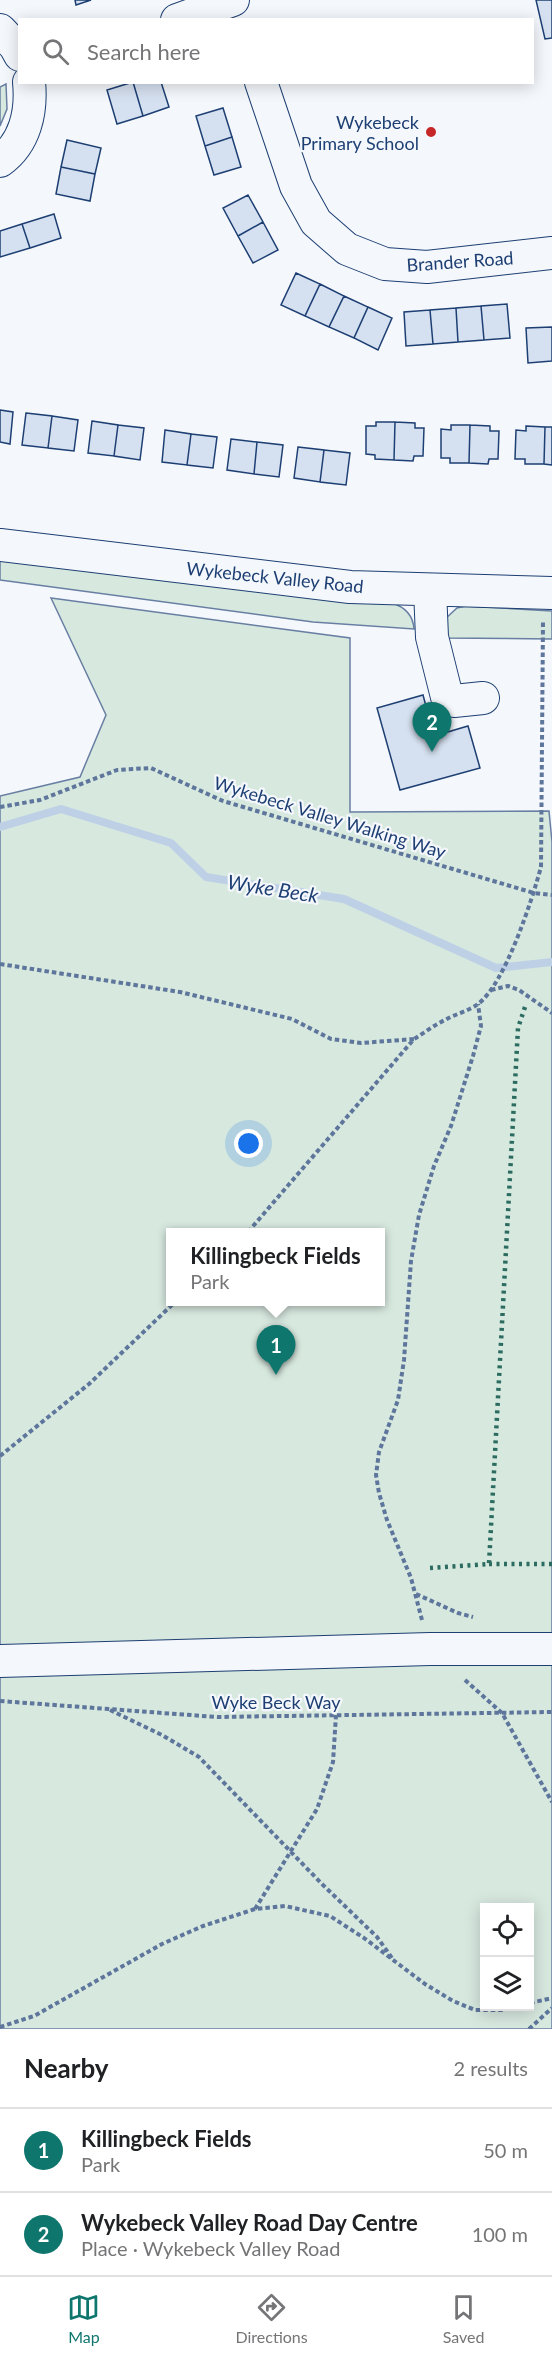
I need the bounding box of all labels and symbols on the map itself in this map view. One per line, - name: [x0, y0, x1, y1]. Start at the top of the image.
- place label: Wykebeck Primary School: [301, 111, 420, 154]
- marker: Wykebeck Primary School: [424, 125, 438, 139]
- street label: Brander Road: [406, 246, 514, 276]
- street label: Wykebeck Valley Road: [185, 557, 365, 597]
- pin: 2: [412, 702, 452, 752]
- street label: Wykebeck Valley Walking Way: [211, 771, 449, 863]
- water label: Wyke Beck: [226, 869, 321, 907]
- your location: [234, 1129, 263, 1158]
- pin: 1: [256, 1326, 296, 1375]
- street label: Wyke Beck Way: [211, 1691, 341, 1713]

